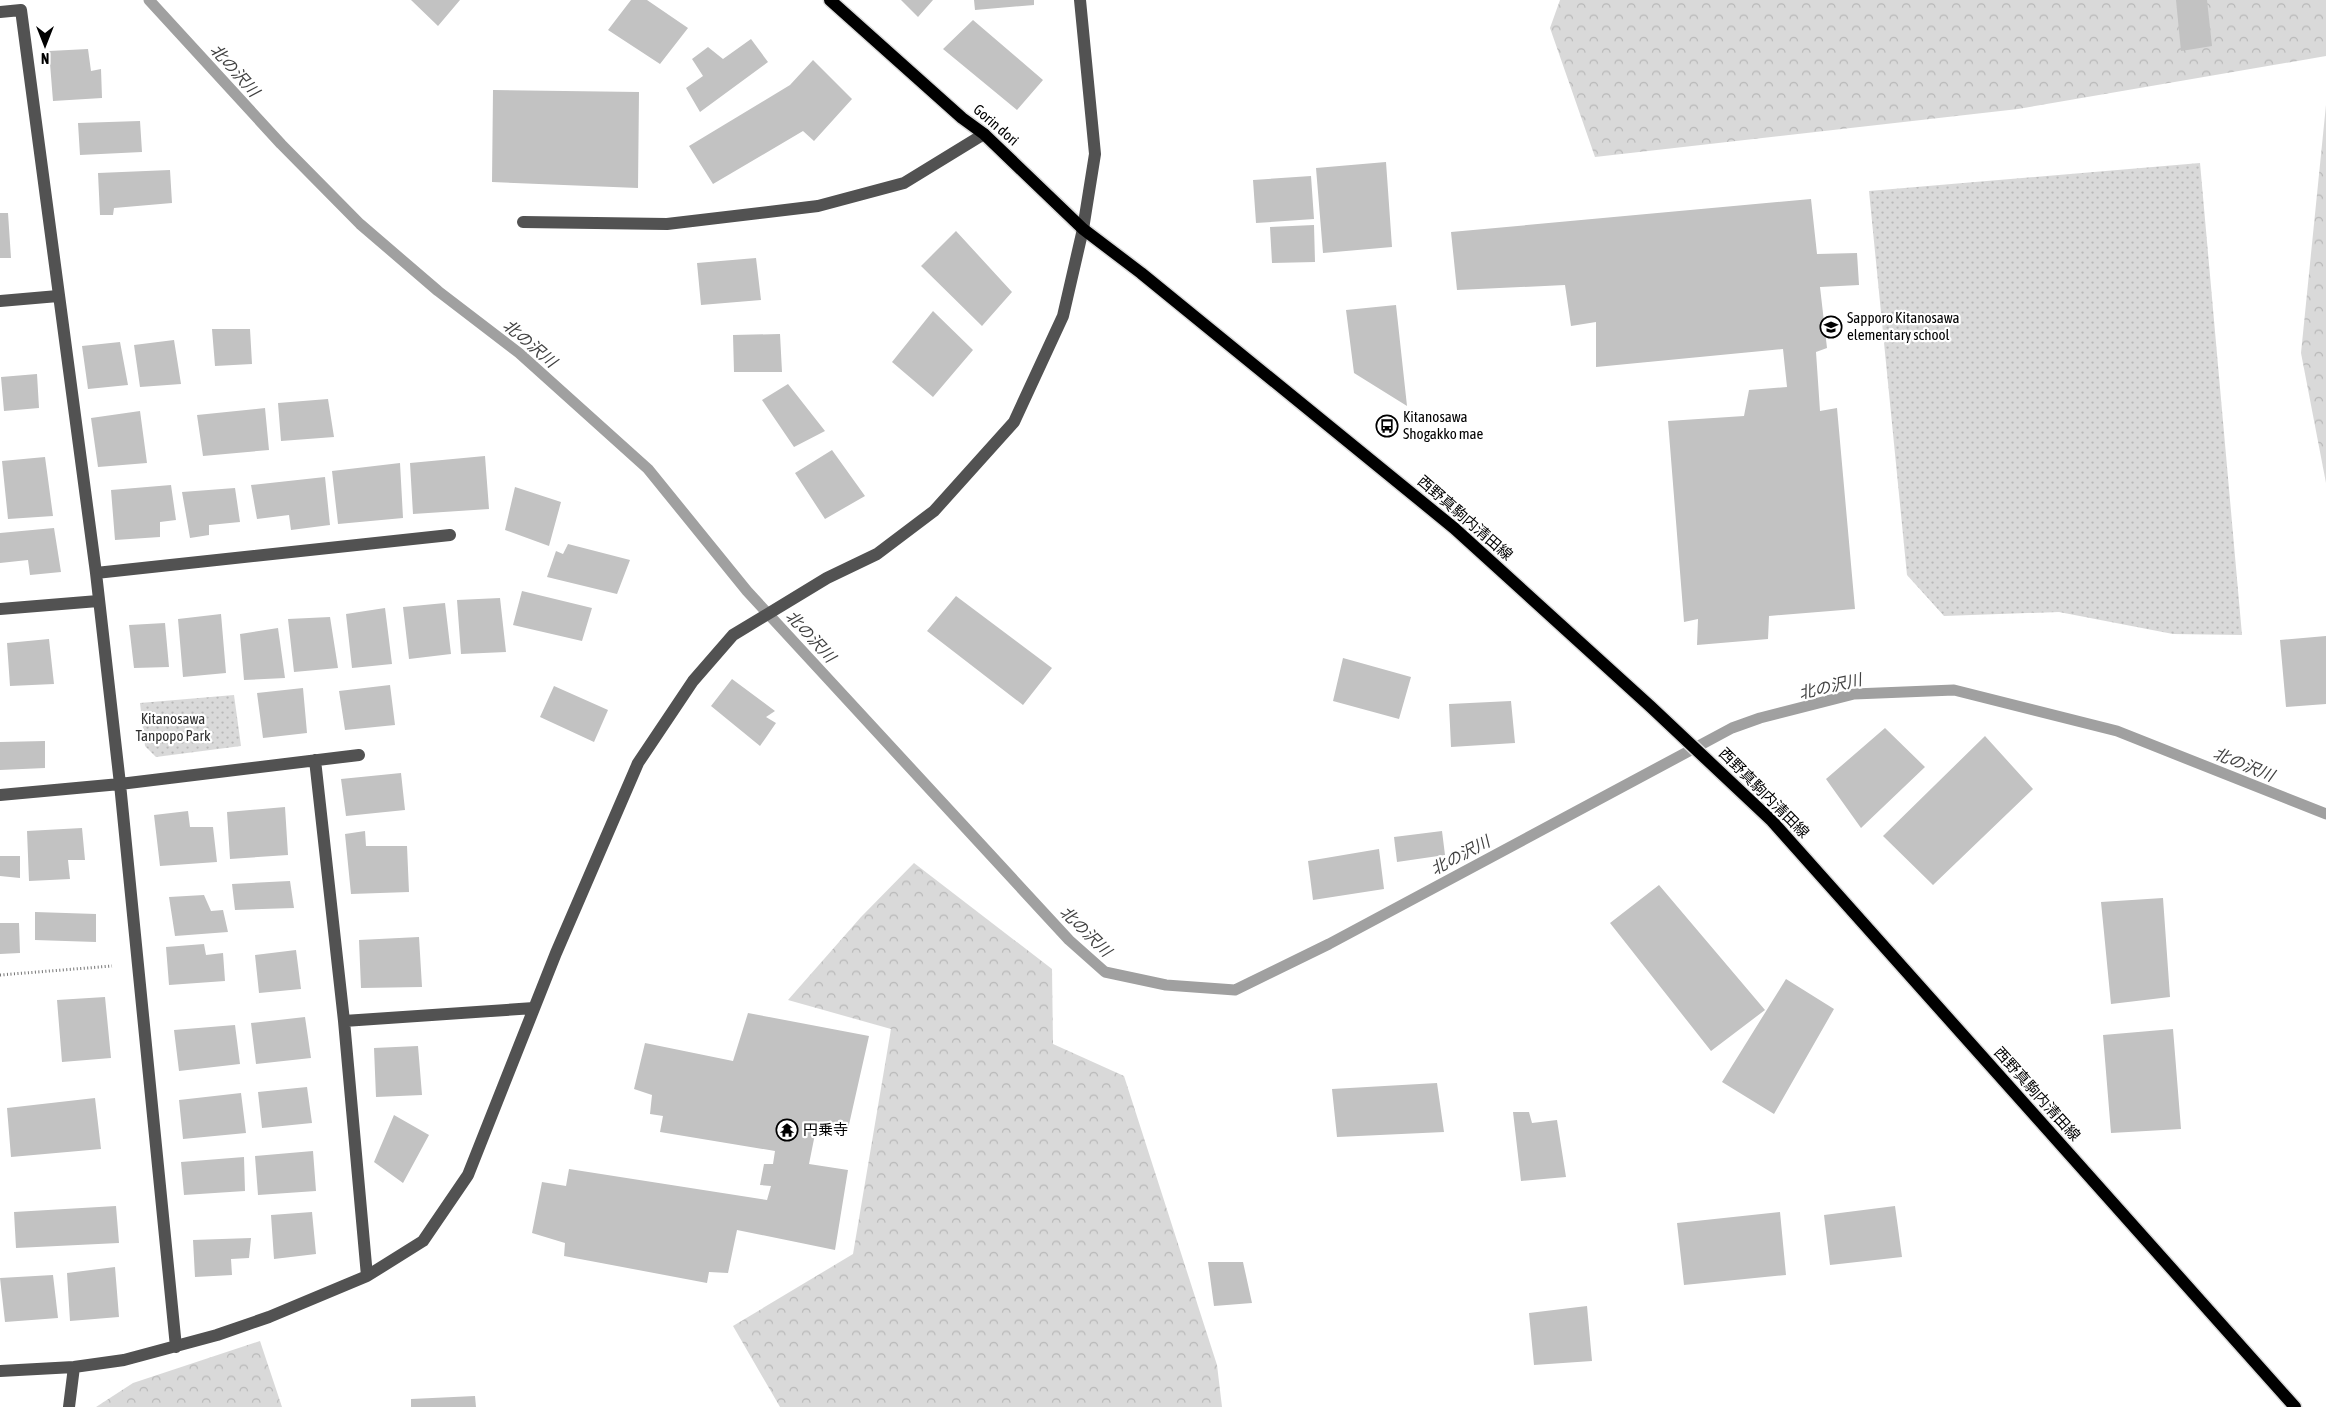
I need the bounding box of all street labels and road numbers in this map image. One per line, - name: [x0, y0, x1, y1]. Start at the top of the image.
- street label: Gorin dori: [970, 100, 1022, 149]
- street label: 西野真駒内清田線: [1414, 472, 1516, 563]
- street label: 西野真駒内清田線: [1716, 744, 1813, 841]
- street label: 西野真駒内清田線: [1991, 1043, 2084, 1144]

